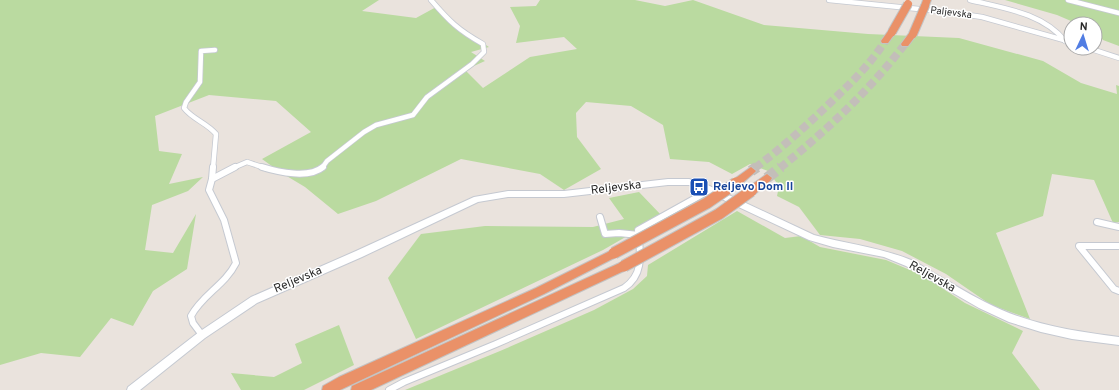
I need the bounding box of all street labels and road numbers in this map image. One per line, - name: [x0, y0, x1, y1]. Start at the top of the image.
- street label: Paljevska: [929, 4, 973, 22]
- street label: Reljevska: [590, 177, 642, 199]
- street label: Reljevska: [906, 258, 958, 296]
- street label: Reljevska: [271, 263, 325, 297]

